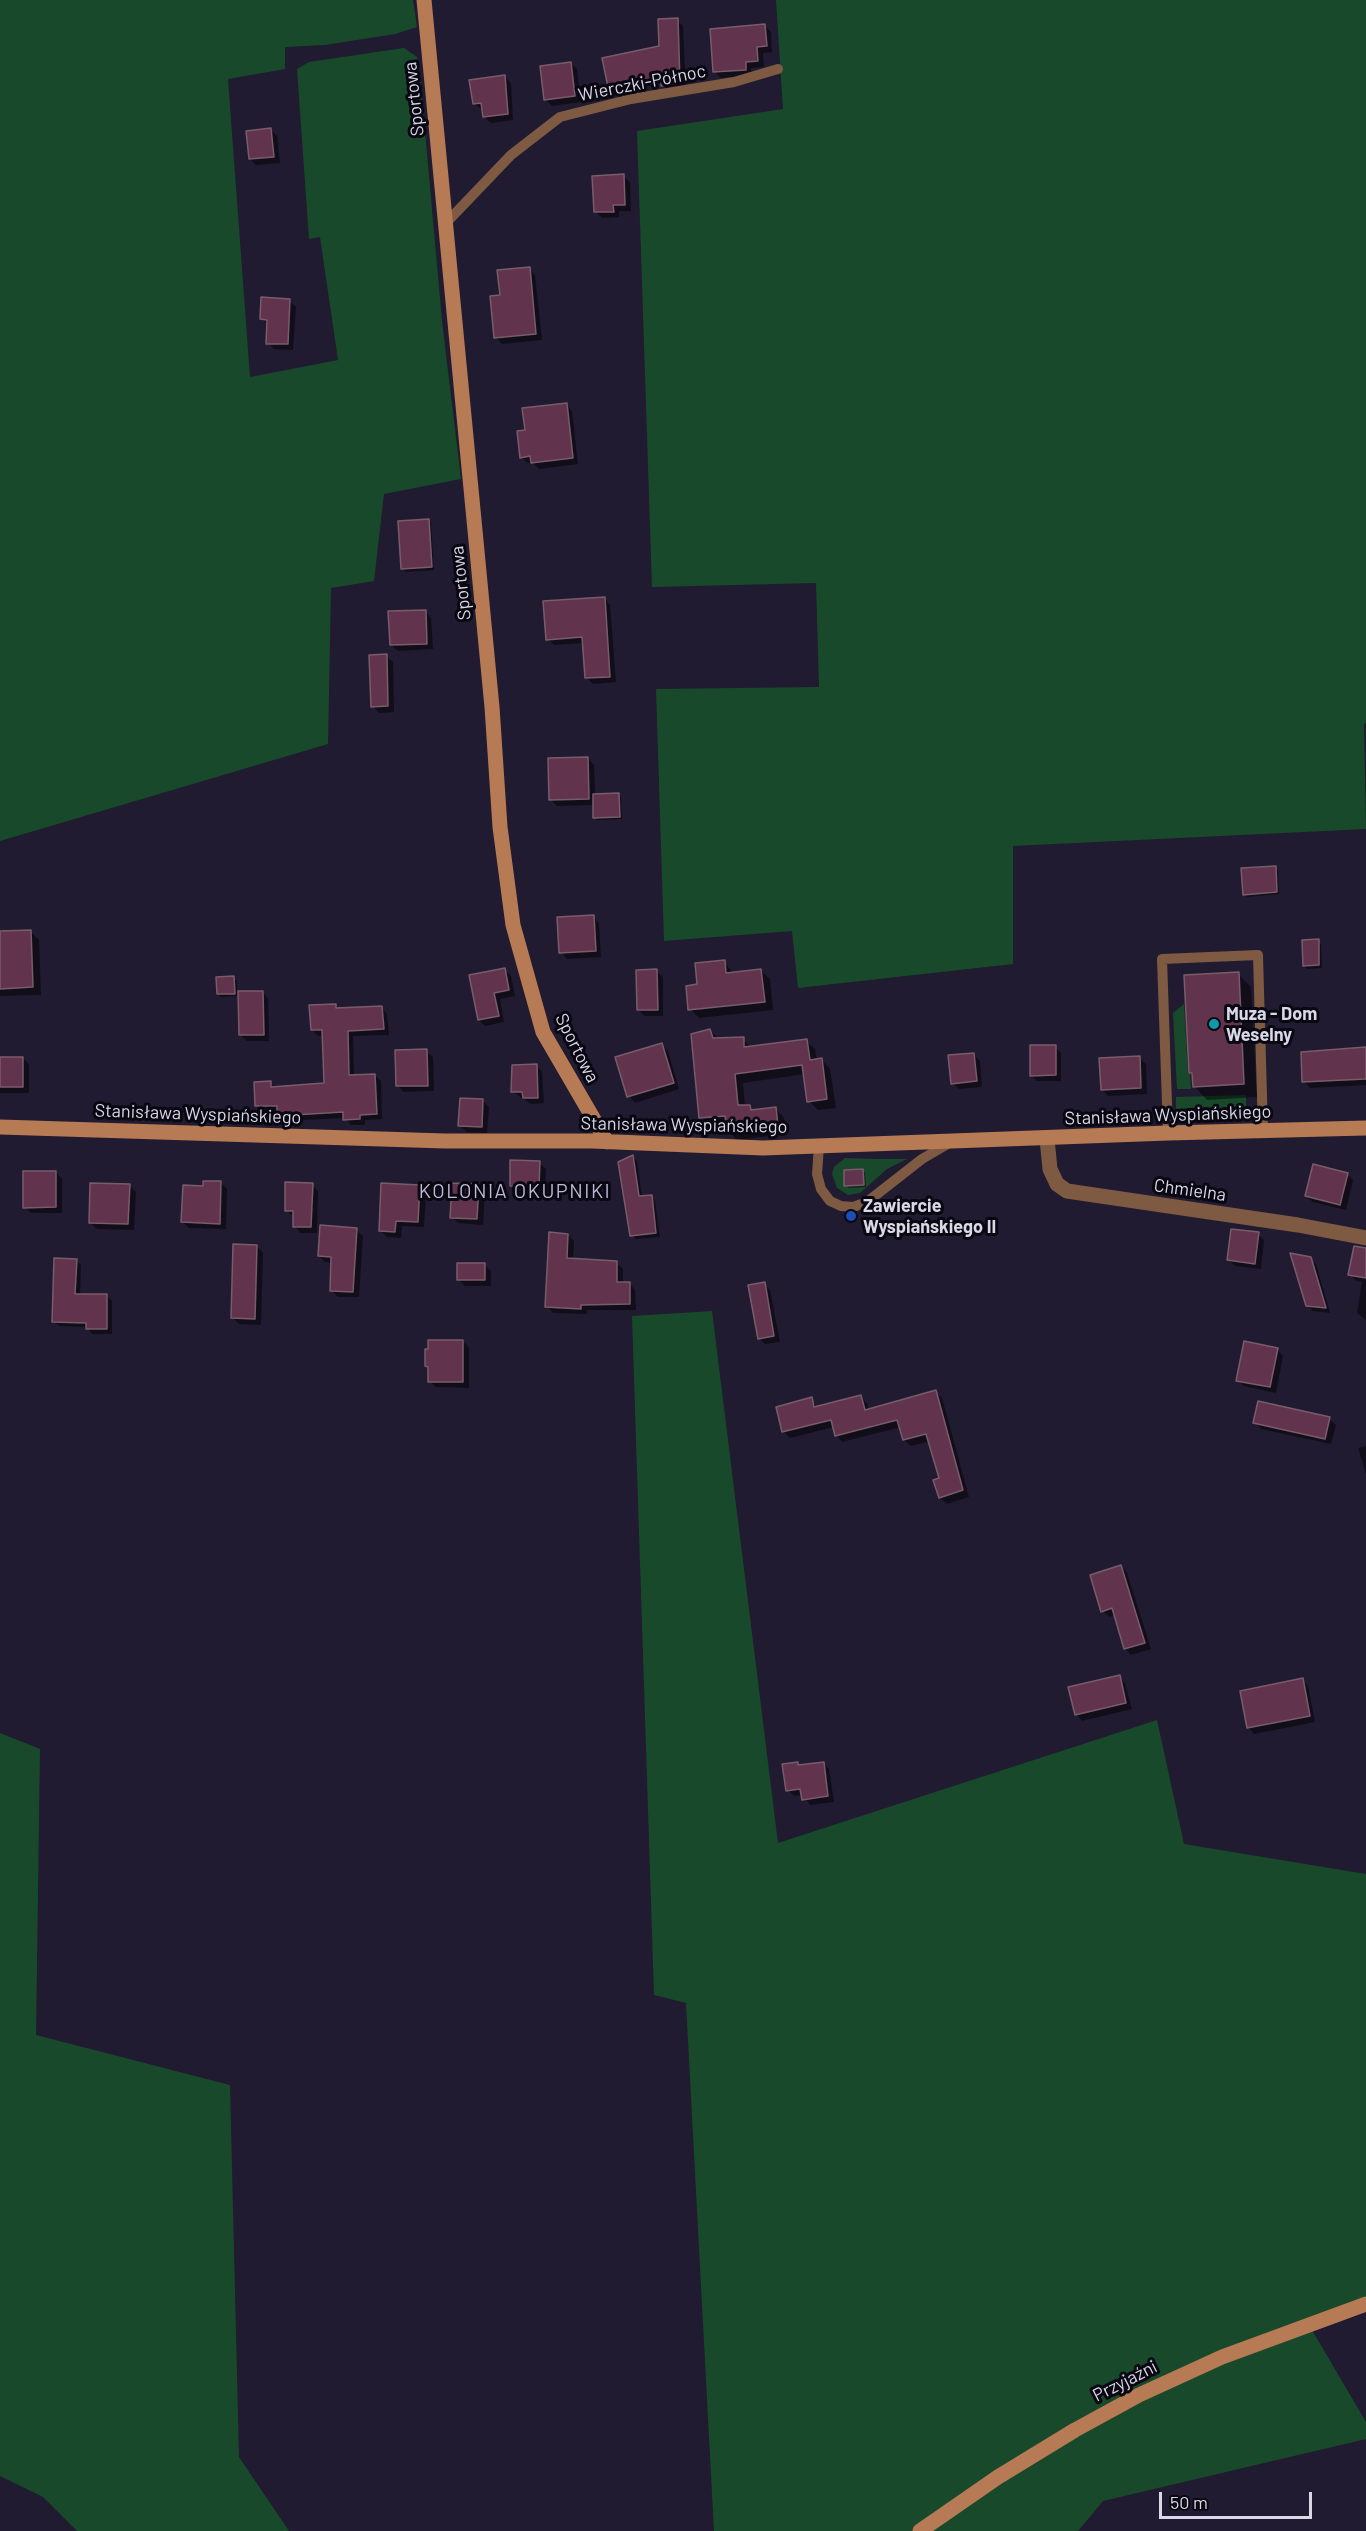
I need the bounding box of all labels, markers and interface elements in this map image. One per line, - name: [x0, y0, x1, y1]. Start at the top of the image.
- street label: Wierczki-Północ: [576, 60, 708, 106]
- street label: Sportowa: [399, 61, 429, 137]
- street label: Sportowa: [446, 545, 476, 621]
- place label: Muza - Dom Weselny: [1226, 1003, 1317, 1046]
- street label: Sportowa: [550, 1010, 604, 1086]
- marker: Muza - Dom Weselny: [1207, 1017, 1221, 1031]
- street label: Stanisława Wyspiańskiego: [94, 1100, 302, 1128]
- street label: Stanisława Wyspiańskiego: [1064, 1101, 1272, 1129]
- street label: Stanisława Wyspiańskiego: [580, 1112, 788, 1138]
- street label: Chmielna: [1152, 1174, 1228, 1206]
- district label: KOLONIA OKUPNIKI: [419, 1179, 611, 1203]
- place label: Zawiercie Wyspiańskiego II: [863, 1195, 996, 1238]
- marker: Zawiercie Wyspiańskiego II: [844, 1209, 858, 1223]
- street label: Przyjaźni: [1089, 2356, 1161, 2406]
- scale bar: [1162, 2480, 1315, 2518]
- text: 50 m: [1170, 2491, 1208, 2513]

